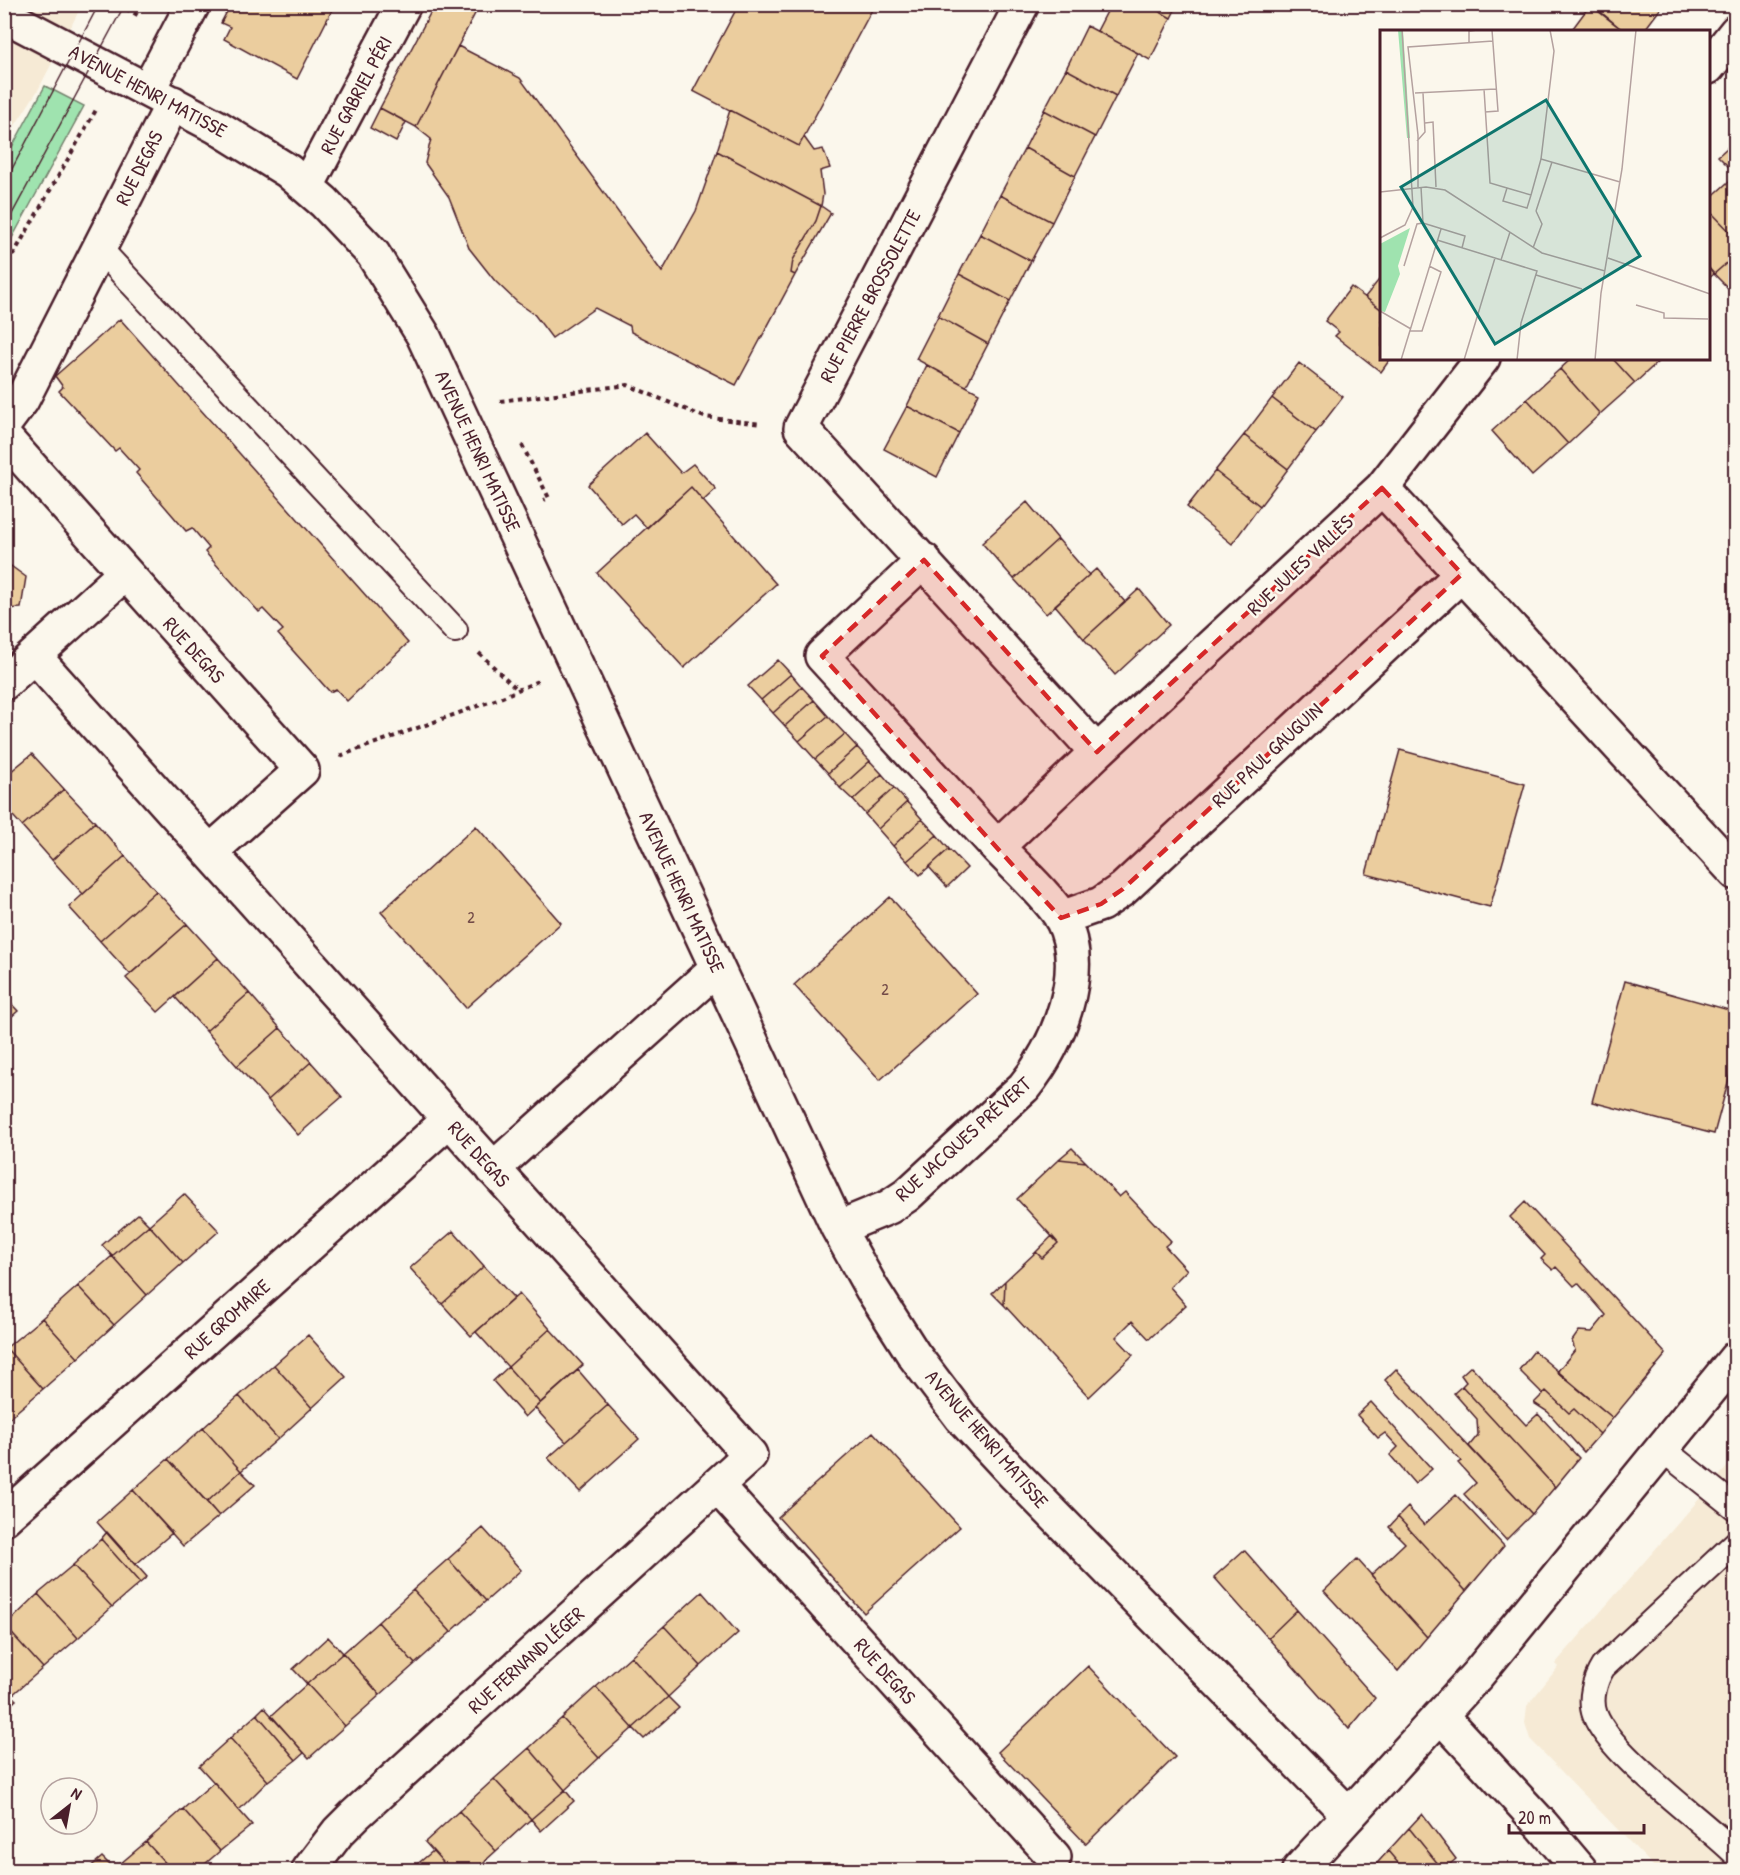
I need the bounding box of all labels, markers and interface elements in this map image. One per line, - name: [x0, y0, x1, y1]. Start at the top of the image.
- inset map: [1380, 30, 1710, 360]
- street label: RUE GABRIEL PÉRI: [313, 31, 398, 158]
- street label: AVENUE HENRI MATISSE: [65, 38, 232, 144]
- street label: RUE DEGAS: [108, 126, 169, 210]
- street label: RUE PIERRE BROSSOLETTE: [813, 205, 927, 387]
- street label: AVENUE HENRI MATISSE: [429, 366, 528, 536]
- street label: RUE JULES VALLÈS: [1241, 508, 1359, 621]
- street label: RUE DEGAS: [157, 611, 231, 689]
- street label: RUE PAUL GAUGUIN: [1205, 696, 1328, 813]
- street label: AVENUE HENRI MATISSE: [633, 807, 732, 977]
- house number: 2: [467, 906, 475, 928]
- house number: 2: [881, 978, 889, 1000]
- street label: RUE JACQUES PRÉVERT: [889, 1070, 1037, 1207]
- street label: RUE DEGAS: [442, 1115, 516, 1193]
- street label: RUE GROMAIRE: [178, 1272, 276, 1365]
- street label: AVENUE HENRI MATISSE: [920, 1364, 1055, 1514]
- street label: RUE FERNAND LÉGER: [462, 1600, 590, 1719]
- street label: RUE DEGAS: [848, 1632, 922, 1710]
- north arrow: [39, 1776, 99, 1836]
- text: N: [67, 1782, 86, 1805]
- scale bar: [1509, 1797, 1644, 1835]
- text: 20 m: [1518, 1805, 1551, 1830]

